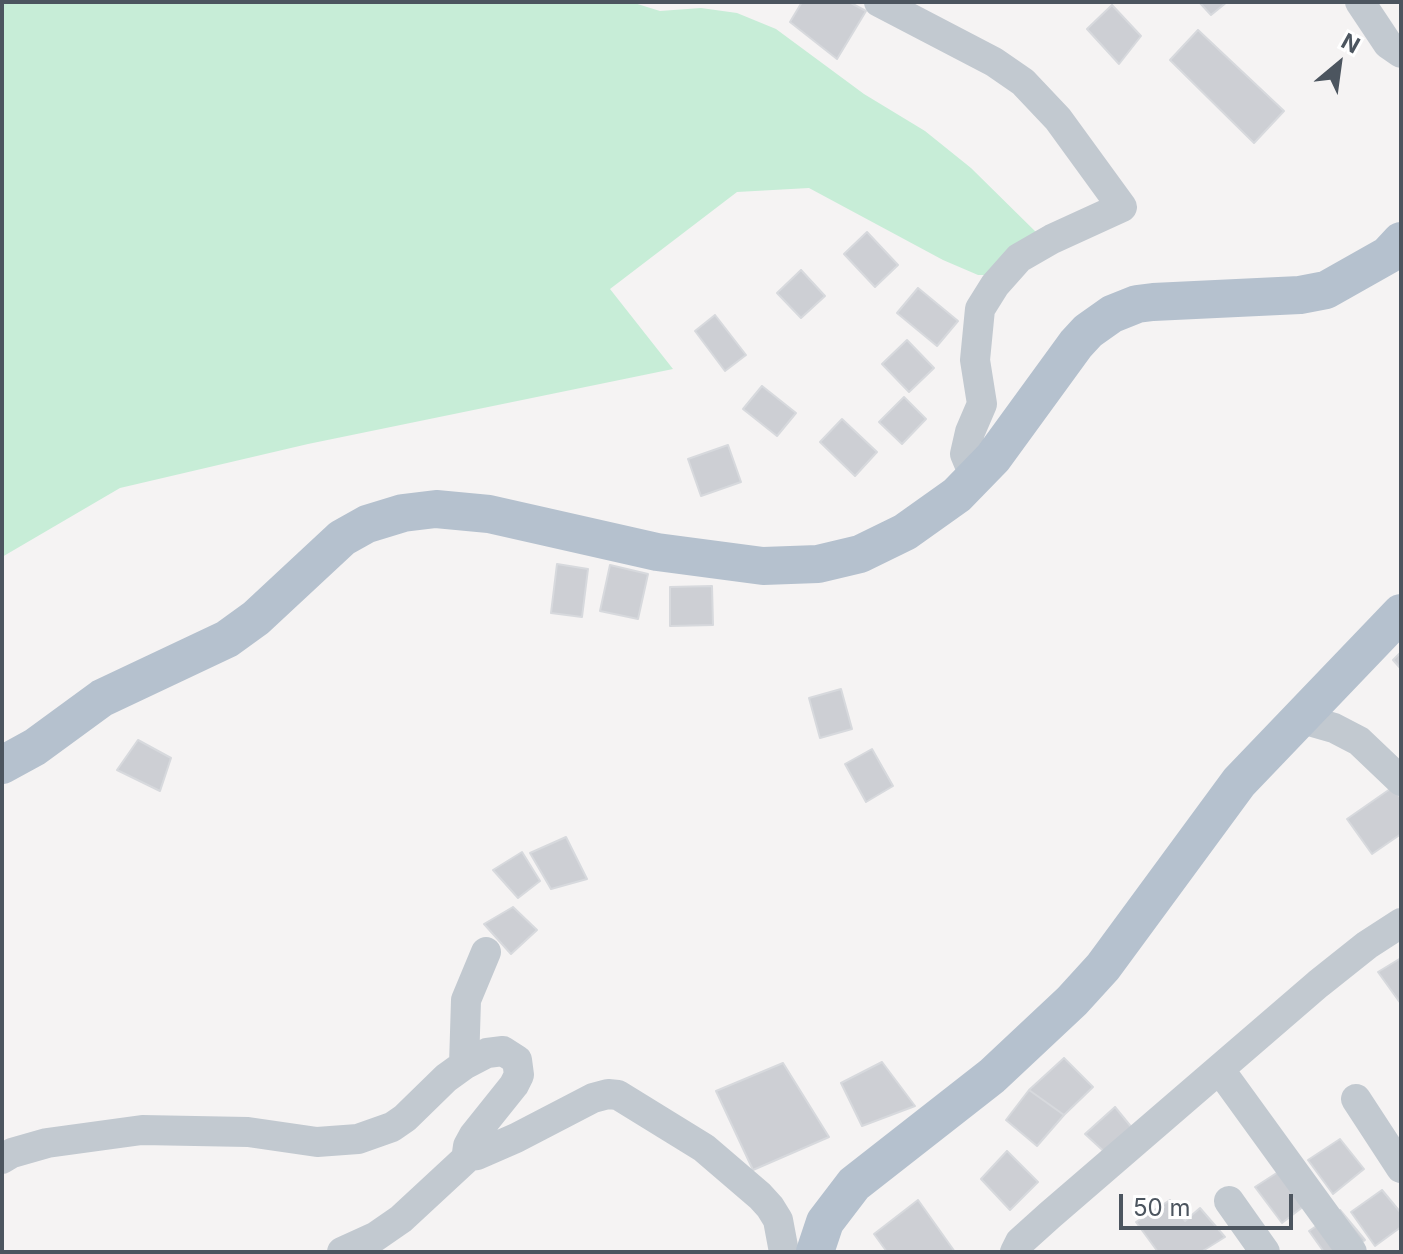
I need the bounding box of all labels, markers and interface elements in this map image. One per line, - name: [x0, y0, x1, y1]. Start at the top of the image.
- north arrow: [1299, 24, 1379, 104]
- text: N: [1337, 28, 1364, 58]
- scale bar: [1123, 1178, 1297, 1228]
- text: 50 m: [1133, 1193, 1191, 1222]

